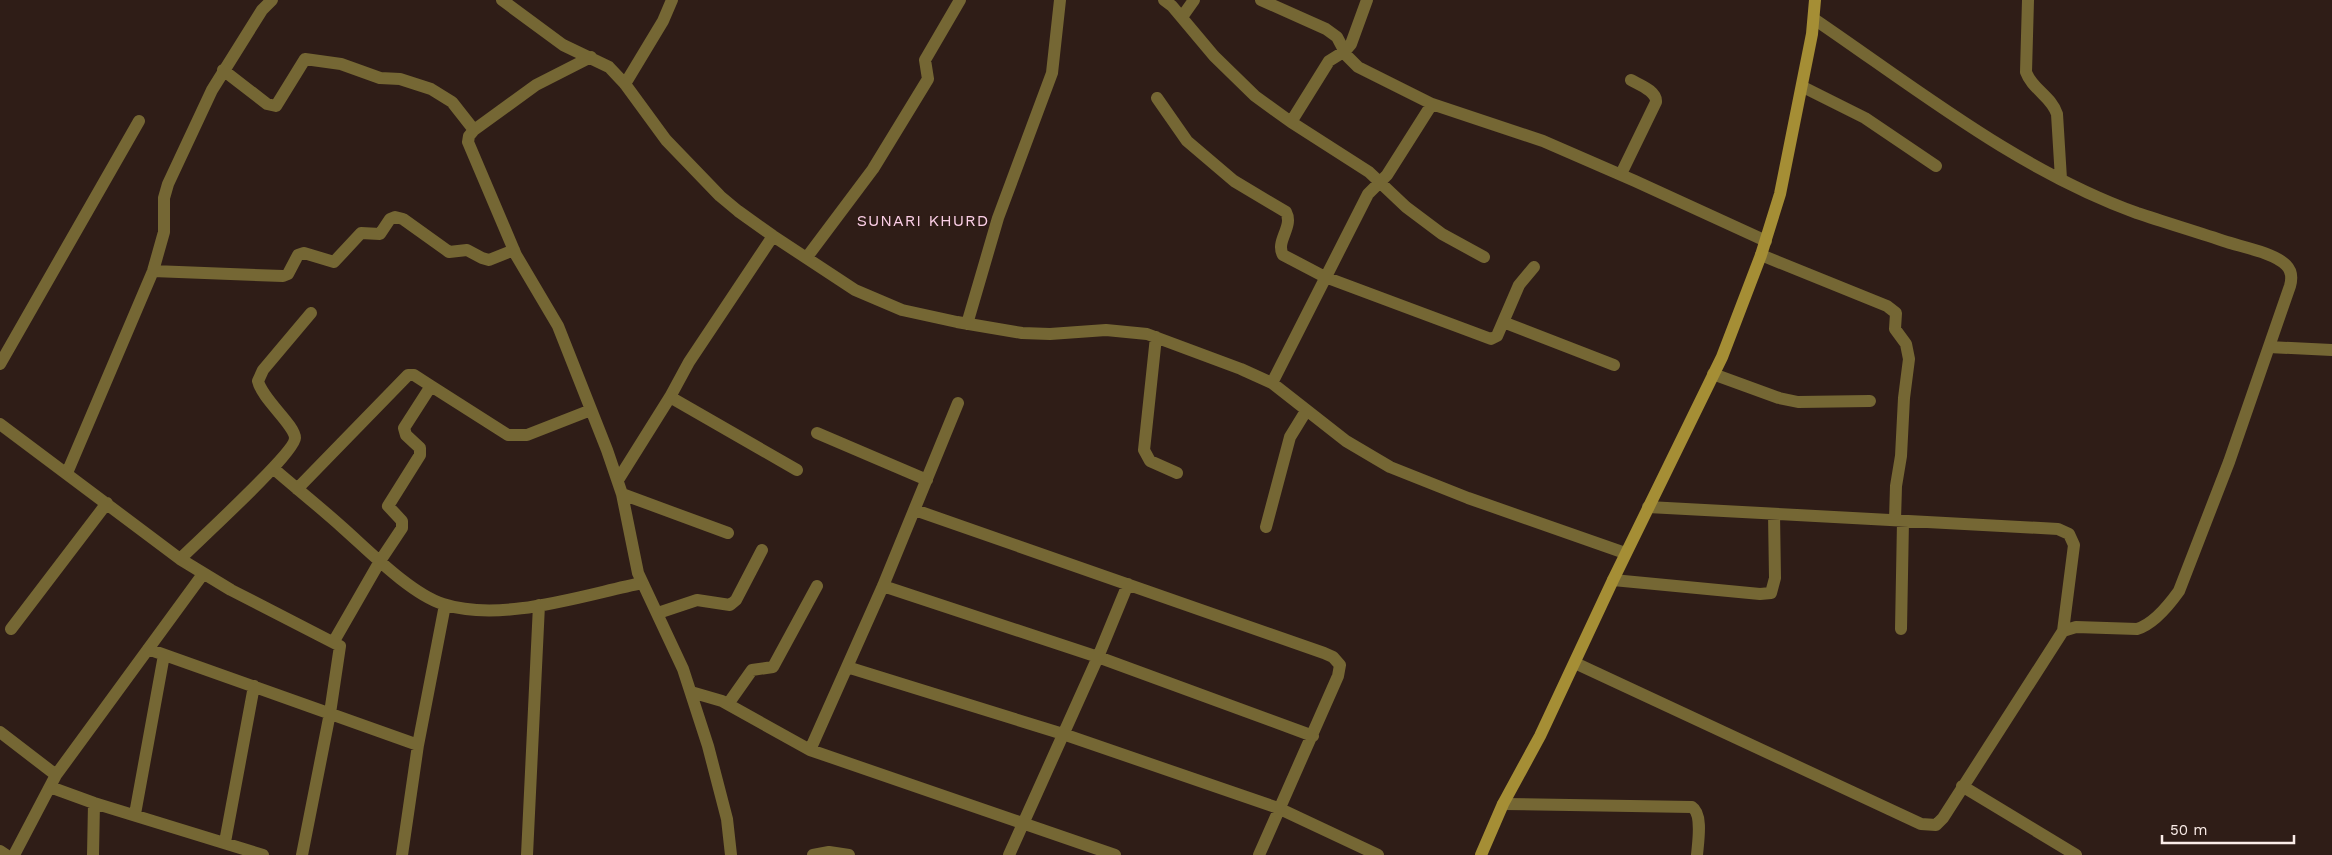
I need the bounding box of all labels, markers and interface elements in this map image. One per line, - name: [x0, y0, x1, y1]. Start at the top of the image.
- district label: SUNARI KHURD: [857, 211, 989, 230]
- scale bar: [2162, 812, 2294, 844]
- text: 50 m: [2170, 821, 2207, 839]

